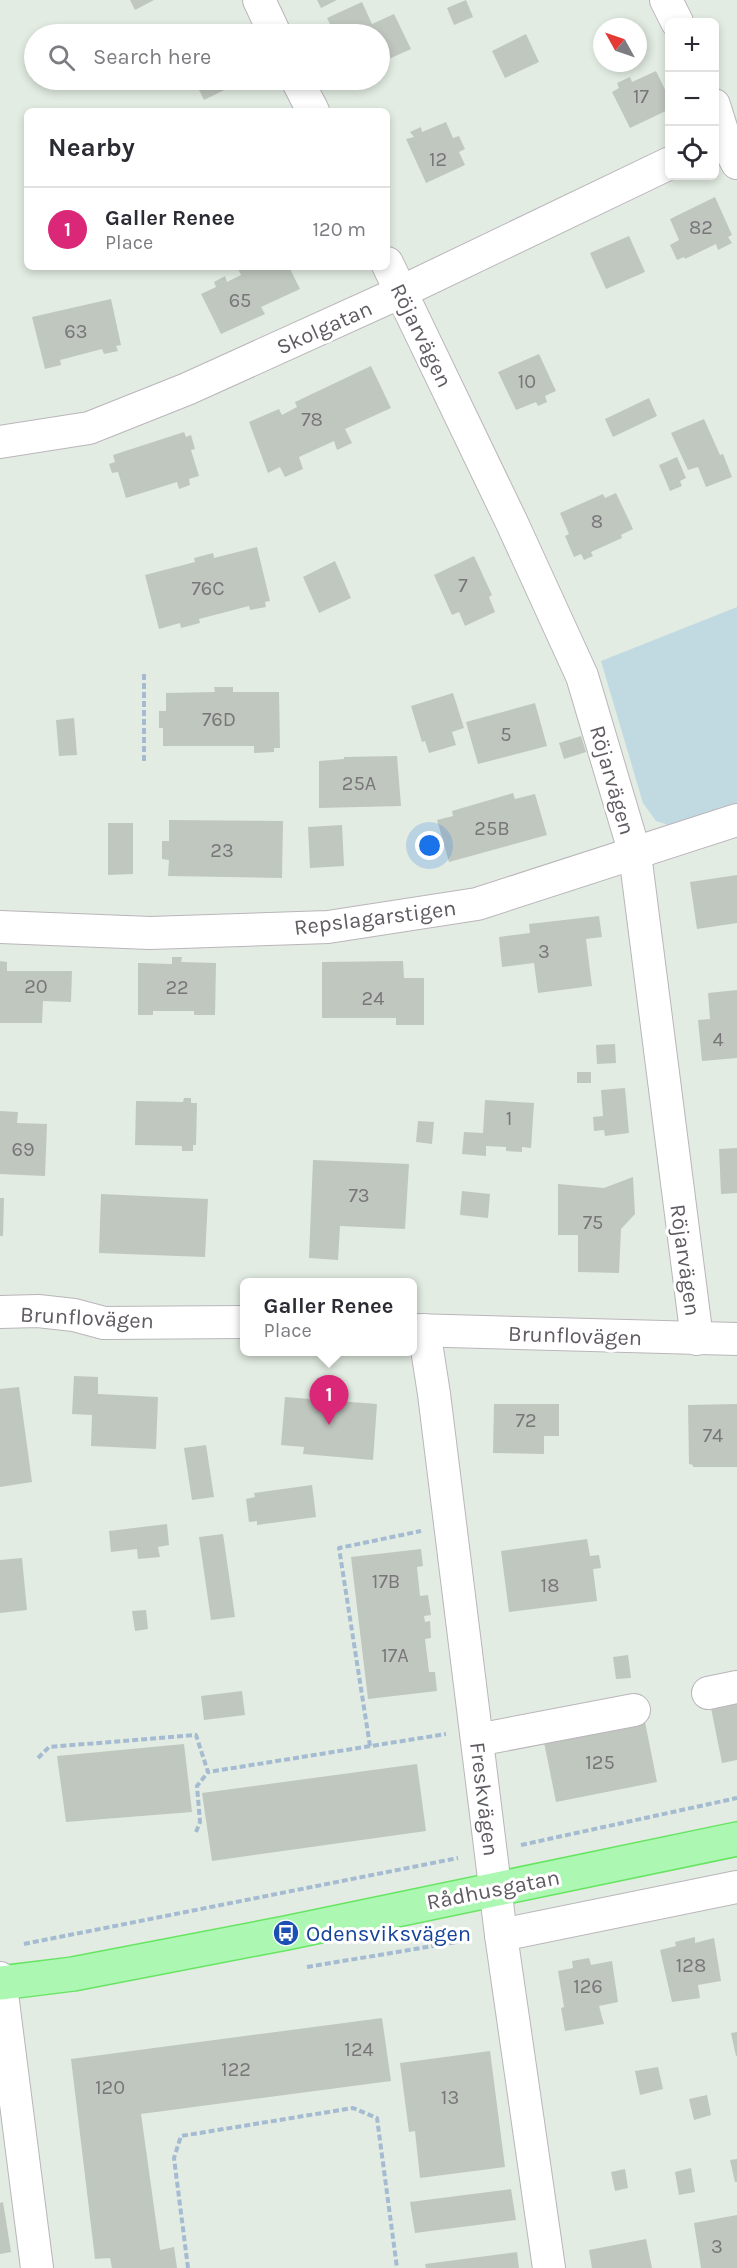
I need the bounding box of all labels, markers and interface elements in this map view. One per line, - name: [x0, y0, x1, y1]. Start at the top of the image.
- north arrow: [593, 18, 647, 72]
- map controls: [665, 18, 719, 180]
- button: +: [665, 18, 719, 72]
- search box: [24, 24, 390, 90]
- icon: search: [45, 41, 78, 74]
- text: Search here: [93, 44, 211, 70]
- button: −: [665, 72, 719, 126]
- house number: 17: [633, 85, 650, 108]
- button: locate: [665, 126, 719, 180]
- text: Nearby: [48, 132, 135, 163]
- house number: 12: [429, 148, 447, 171]
- text: Galler Renee: [105, 205, 235, 231]
- house number: 82: [689, 216, 713, 239]
- text: 1: [64, 218, 71, 241]
- text: 120 m: [312, 218, 366, 241]
- text: Place: [105, 231, 153, 254]
- street label: Röjarvägen: [385, 279, 457, 392]
- house number: 65: [229, 289, 251, 312]
- street label: Skolgatan: [272, 295, 376, 361]
- house number: 63: [64, 320, 88, 343]
- house number: 10: [518, 370, 536, 393]
- house number: 78: [301, 408, 323, 431]
- house number: 8: [591, 510, 603, 533]
- house number: 7: [458, 574, 468, 597]
- house number: 76C: [191, 577, 225, 600]
- house number: 76D: [202, 708, 236, 731]
- house number: 5: [500, 723, 512, 746]
- street label: Röjarvägen: [584, 723, 640, 838]
- house number: 25A: [342, 772, 376, 795]
- house number: 25B: [474, 817, 510, 840]
- your location: [415, 831, 444, 860]
- house number: 23: [210, 839, 234, 862]
- street label: Repslagarstigen: [292, 895, 458, 941]
- house number: 3: [538, 940, 550, 963]
- house number: 20: [24, 975, 48, 998]
- house number: 22: [165, 976, 189, 999]
- house number: 24: [362, 987, 384, 1010]
- house number: 4: [712, 1028, 724, 1051]
- house number: 1: [506, 1107, 512, 1130]
- house number: 69: [11, 1138, 35, 1161]
- house number: 73: [348, 1184, 370, 1207]
- street label: Röjarvägen: [664, 1203, 706, 1318]
- house number: 75: [583, 1211, 603, 1234]
- popup: [240, 1278, 417, 1356]
- text: Galler Renee: [264, 1293, 393, 1319]
- street label: Brunflovägen: [19, 1302, 155, 1334]
- text: Place: [264, 1319, 312, 1342]
- street label: Brunflovägen: [507, 1321, 642, 1351]
- pin: 1: [310, 1376, 348, 1425]
- house number: 72: [516, 1409, 536, 1432]
- house number: 74: [703, 1424, 723, 1447]
- house number: 17B: [372, 1570, 400, 1593]
- house number: 18: [541, 1574, 559, 1597]
- house number: 17A: [381, 1644, 409, 1667]
- street label: Freskvägen: [464, 1741, 504, 1858]
- house number: 125: [585, 1751, 615, 1774]
- street label: Rådhusgatan: [424, 1864, 562, 1916]
- bus stop icon: Odensviksvägen: [271, 1918, 301, 1948]
- place label: Odensviksvägen: [306, 1921, 471, 1947]
- house number: 128: [676, 1954, 706, 1977]
- house number: 126: [573, 1975, 603, 1998]
- house number: 124: [344, 2038, 374, 2061]
- house number: 122: [221, 2058, 251, 2081]
- house number: 120: [95, 2076, 125, 2099]
- house number: 13: [441, 2086, 459, 2109]
- house number: 3: [711, 2235, 723, 2258]

